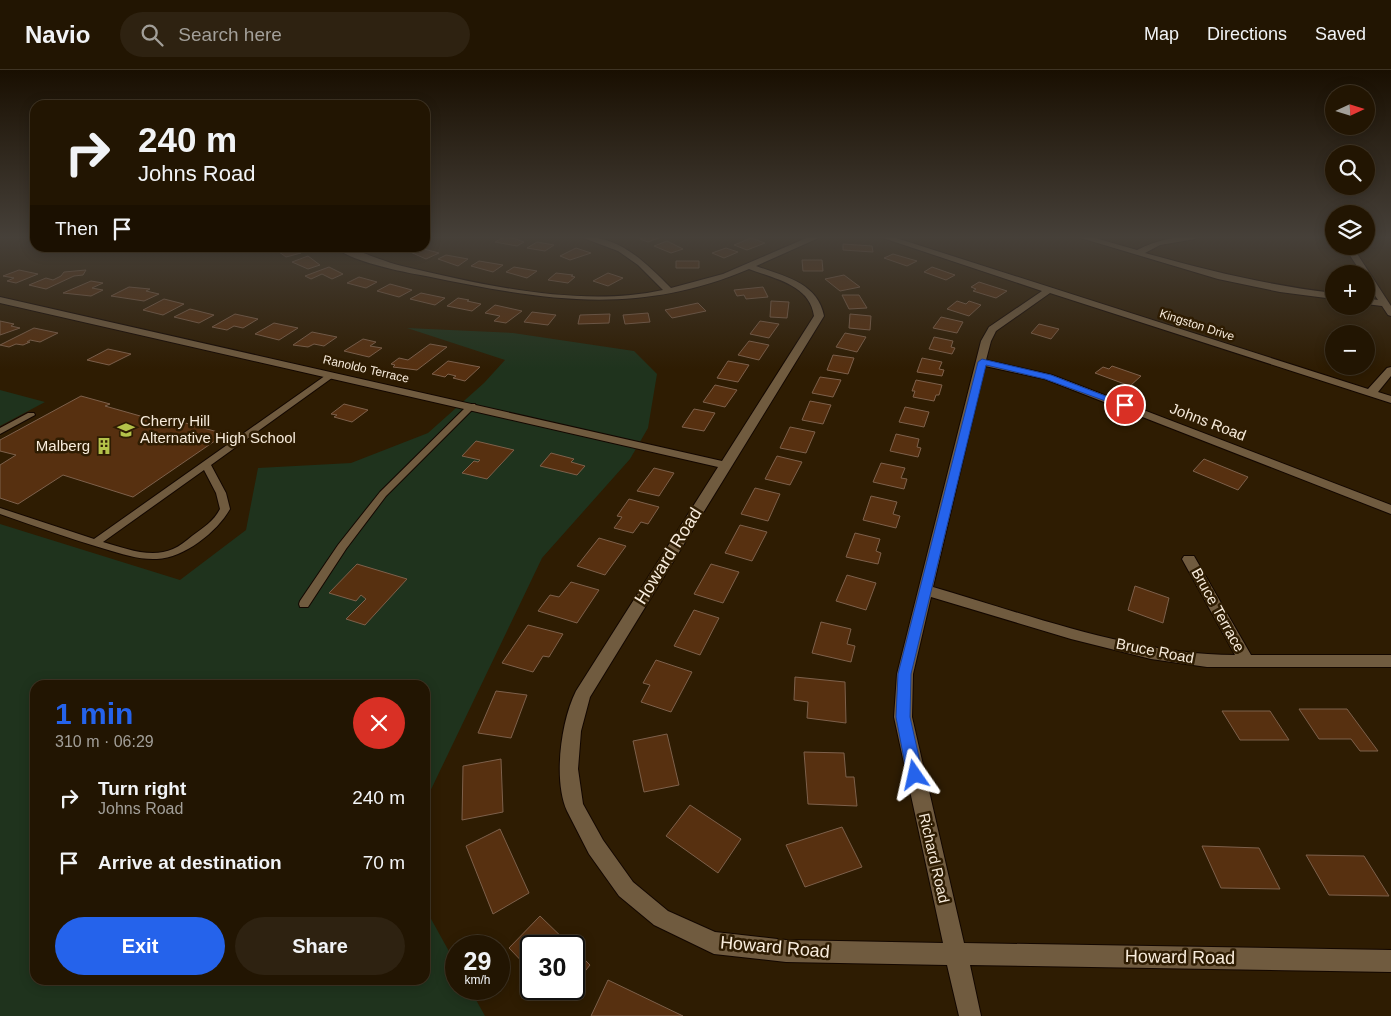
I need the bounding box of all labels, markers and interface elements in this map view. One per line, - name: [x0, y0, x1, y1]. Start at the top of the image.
- search box: [120, 12, 470, 57]
- text: Navio: [25, 21, 90, 48]
- icon: search: [138, 21, 166, 49]
- text: Search here: [178, 24, 282, 45]
- text: Map: [1144, 24, 1179, 44]
- text: Directions: [1207, 24, 1287, 44]
- text: Saved: [1315, 24, 1366, 44]
- north arrow: [1325, 85, 1375, 135]
- map controls: [1325, 85, 1375, 375]
- icon: right: [55, 120, 120, 185]
- text: 240 m: [138, 120, 237, 159]
- button: search: [1325, 145, 1375, 195]
- text: Johns Road: [138, 161, 255, 186]
- button: layers: [1325, 205, 1375, 255]
- icon: arrive: [108, 215, 136, 243]
- text: Then: [55, 218, 98, 239]
- button: +: [1325, 265, 1375, 315]
- street label: Kingston Drive: [1158, 306, 1237, 344]
- button: −: [1325, 325, 1375, 375]
- street label: Ranoldo Terrace: [322, 352, 411, 386]
- pin: [1104, 384, 1146, 426]
- icon: arrive: [1111, 391, 1139, 419]
- street label: Johns Road: [1168, 399, 1249, 444]
- place label: Cherry Hill Alternative High School: [140, 412, 296, 446]
- school or university icon: Cherry Hill Alternative High School: [116, 420, 136, 440]
- building icon: Malberg: [94, 436, 114, 456]
- place label: Malberg: [36, 437, 90, 454]
- street label: Howard Road: [630, 504, 706, 608]
- street label: Bruce Terrace: [1188, 565, 1248, 655]
- street label: Bruce Road: [1115, 635, 1196, 666]
- text: 1 min: [55, 697, 133, 730]
- button: close: [353, 697, 405, 749]
- text: 310 m · 06:29: [55, 733, 154, 750]
- position arrow: [888, 748, 940, 800]
- text: Turn right: [98, 778, 186, 799]
- icon: right: [55, 784, 83, 812]
- text: 240 m: [352, 787, 405, 808]
- text: Johns Road: [98, 800, 183, 817]
- street label: Richard Road: [916, 811, 953, 904]
- icon: arrive: [55, 849, 83, 877]
- text: Arrive at destination: [98, 852, 282, 873]
- text: 70 m: [363, 852, 405, 873]
- button: Exit: [55, 917, 225, 975]
- button: Share: [235, 917, 405, 975]
- street label: Howard Road: [719, 932, 831, 962]
- speed limit sign: 30: [520, 935, 585, 1000]
- street label: Howard Road: [1125, 946, 1235, 968]
- text: 29: [464, 947, 491, 975]
- text: km/h: [464, 973, 491, 987]

